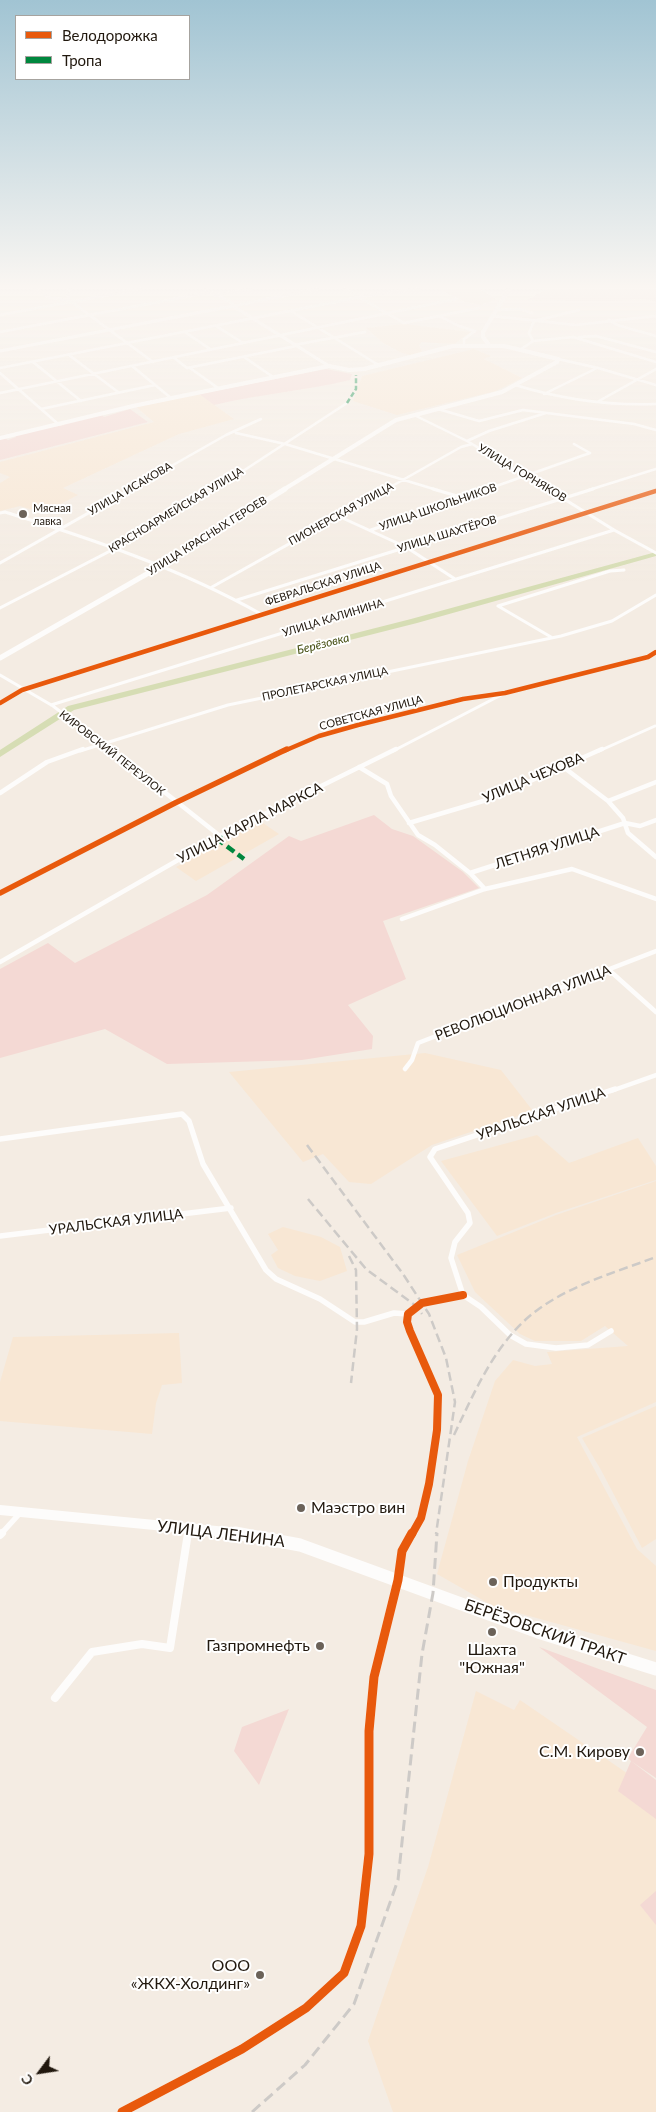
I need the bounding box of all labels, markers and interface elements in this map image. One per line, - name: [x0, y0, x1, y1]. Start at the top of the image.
- legend: [15, 15, 190, 80]
- text: Велодорожка: [62, 26, 158, 44]
- text: Тропа: [62, 51, 102, 69]
- street label: УЛИЦА ГОРНЯКОВ: [475, 441, 569, 505]
- street label: УЛИЦА ИСАКОВА: [86, 460, 174, 518]
- street label: КРАСНОАРМЕЙСКАЯ УЛИЦА: [106, 464, 246, 556]
- street label: ПИОНЕРСКАЯ УЛИЦА: [286, 480, 396, 548]
- street label: УЛИЦА ШКОЛЬНИКОВ: [378, 481, 498, 533]
- street label: УЛИЦА КРАСНЫХ ГЕРОЕВ: [145, 494, 269, 578]
- place label: Мясная лавка: [33, 501, 71, 527]
- marker: Мясная лавка: [17, 508, 29, 520]
- street label: УЛИЦА ШАХТЁРОВ: [396, 513, 498, 555]
- street label: ФЕВРАЛЬСКАЯ УЛИЦА: [263, 559, 383, 609]
- street label: УЛИЦА КАЛИНИНА: [281, 596, 385, 640]
- water label: Берёзовка: [295, 631, 351, 657]
- street label: ПРОЛЕТАРСКАЯ УЛИЦА: [261, 664, 389, 704]
- street label: СОВЕТСКАЯ УЛИЦА: [318, 693, 424, 733]
- street label: КИРОВСКИЙ ПЕРЕУЛОК: [57, 708, 167, 798]
- street label: УЛИЦА ЧЕХОВА: [480, 749, 586, 807]
- street label: УЛИЦА КАРЛА МАРКСА: [174, 779, 326, 867]
- street label: ЛЕТНЯЯ УЛИЦА: [493, 823, 601, 873]
- street label: РЕВОЛЮЦИОННАЯ УЛИЦА: [433, 962, 613, 1044]
- street label: УРАЛЬСКАЯ УЛИЦА: [474, 1084, 608, 1144]
- street label: УРАЛЬСКАЯ УЛИЦА: [48, 1205, 184, 1239]
- place label: Маэстро вин: [311, 1498, 405, 1518]
- marker: Маэстро вин: [295, 1502, 307, 1514]
- street label: УЛИЦА ЛЕНИНА: [156, 1517, 286, 1551]
- place label: Продукты: [503, 1572, 578, 1592]
- marker: Продукты: [487, 1576, 499, 1588]
- street label: БЕРЁЗОВСКИЙ ТРАКТ: [462, 1595, 628, 1669]
- marker: Шахта "Южная": [486, 1626, 498, 1638]
- place label: Газпромнефть: [206, 1636, 310, 1656]
- marker: Газпромнефть: [314, 1640, 326, 1652]
- place label: Шахта "Южная": [459, 1640, 525, 1678]
- place label: С.М. Кирову: [539, 1742, 630, 1762]
- marker: С.М. Кирову: [634, 1746, 646, 1758]
- place label: ООО «ЖКХ-Холдинг»: [131, 1956, 250, 1994]
- marker: ООО «ЖКХ-Холдинг»: [254, 1969, 266, 1981]
- north arrow: [15, 2047, 65, 2097]
- text: С: [17, 2072, 36, 2088]

